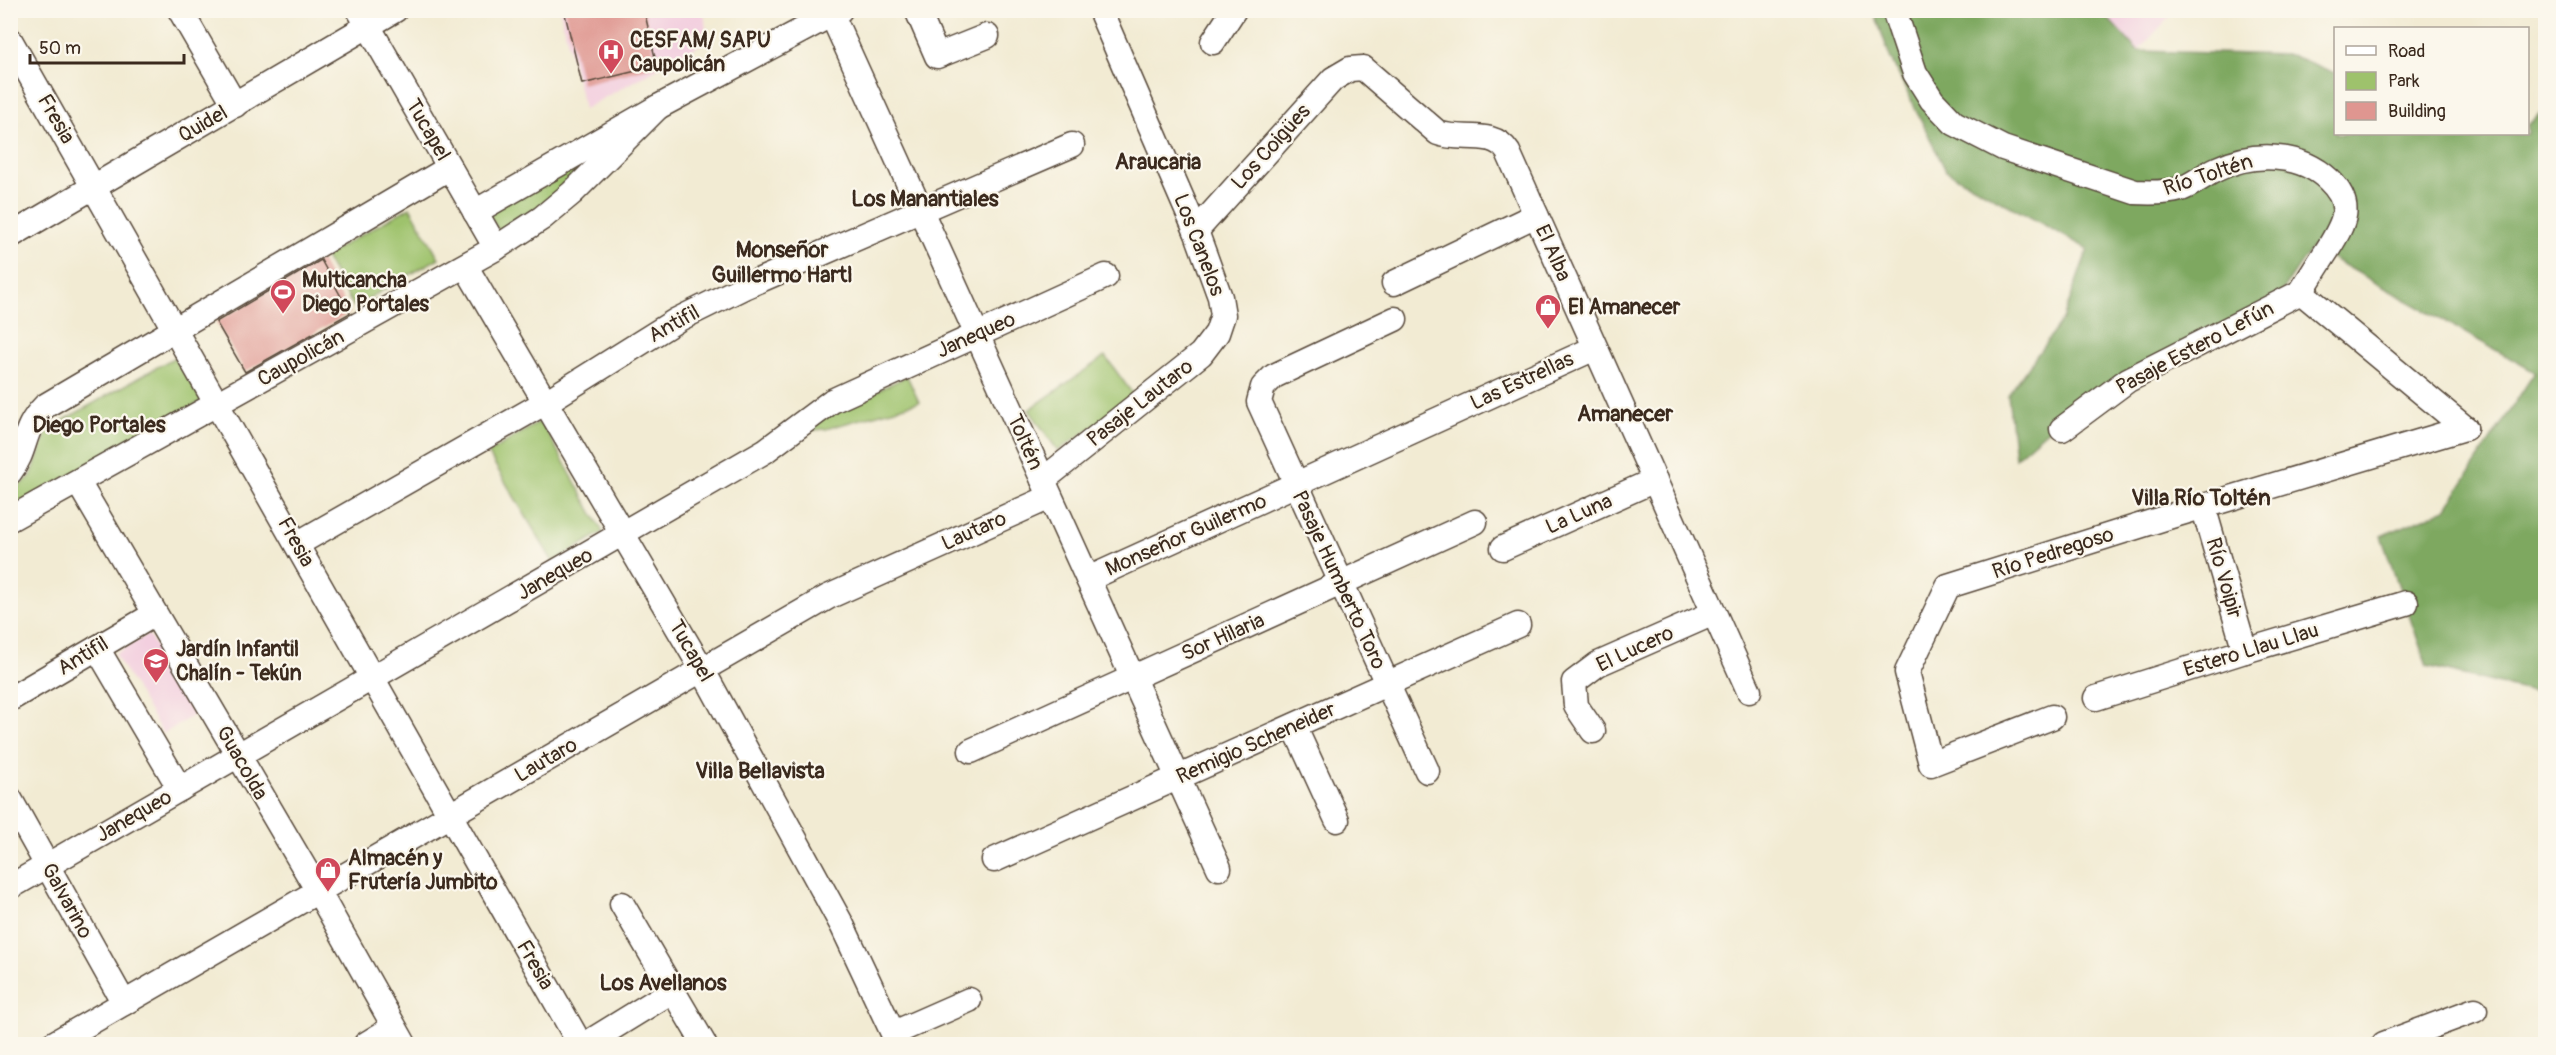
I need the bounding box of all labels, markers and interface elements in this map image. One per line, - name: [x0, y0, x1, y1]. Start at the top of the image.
- scale bar: [30, 27, 184, 65]
- place label: CESFAM/ SAPU Caupolicán: [630, 27, 771, 78]
- legend: [2334, 27, 2529, 135]
- text: 50 m: [39, 37, 81, 60]
- hospital icon: CESFAM/ SAPU Caupolicán: [596, 37, 626, 75]
- text: Road: [2388, 40, 2425, 63]
- text: Park: [2388, 70, 2420, 93]
- street label: Fresia: [31, 89, 81, 149]
- street label: Tucapel: [399, 94, 457, 166]
- street label: Los Coigües: [1225, 98, 1317, 196]
- street label: Quidel: [173, 99, 233, 149]
- text: Building: [2388, 100, 2446, 123]
- district label: Araucaria: [1115, 148, 1201, 176]
- street label: Río Toltén: [2160, 148, 2256, 202]
- district label: Los Manantiales: [851, 185, 999, 213]
- street label: Los Canelos: [1167, 190, 1231, 300]
- street label: El Alba: [1529, 220, 1577, 286]
- district label: Monseñor Guillermo Hartl: [712, 236, 852, 289]
- place label: Multicancha Diego Portales: [302, 267, 430, 318]
- sports icon: Multicancha Diego Portales: [268, 277, 298, 315]
- shop icon: El Amanecer: [1533, 292, 1563, 330]
- place label: El Amanecer: [1568, 294, 1681, 321]
- street label: Pasaje Estero Lefún: [2111, 295, 2279, 401]
- street label: Antifil: [643, 299, 705, 349]
- street label: Janequeo: [932, 306, 1020, 364]
- street label: Caupolicán: [253, 323, 349, 393]
- street label: Las Estrellas: [1466, 345, 1579, 417]
- street label: Pasaje Lautaro: [1081, 353, 1199, 453]
- district label: Amanecer: [1577, 400, 1674, 428]
- street label: Toltén: [1001, 410, 1049, 474]
- district label: Diego Portales: [32, 411, 166, 439]
- district label: Villa Río Toltén: [2131, 484, 2271, 512]
- street label: Pasaje Humberto Toro: [1286, 486, 1392, 674]
- street label: Monseñor Guilermo: [1101, 487, 1271, 583]
- street label: La Luna: [1541, 487, 1617, 541]
- street label: Lautaro: [937, 505, 1011, 557]
- street label: Fresia: [271, 512, 321, 572]
- street label: Río Pedregoso: [1989, 521, 2117, 585]
- street label: Río Voipir: [2200, 535, 2248, 622]
- street label: Janequeo: [512, 541, 598, 607]
- street label: Sor Hilaria: [1177, 607, 1269, 667]
- street label: Tucapel: [662, 615, 720, 687]
- street label: Estero Llau Llau: [2180, 617, 2322, 683]
- street label: El Lucero: [1592, 619, 1678, 679]
- street label: Antifil: [53, 630, 113, 682]
- place label: Jardín Infantil Chalín - Tekún: [176, 636, 302, 687]
- school or university icon: Jardín Infantil Chalín - Tekún: [141, 646, 171, 684]
- street label: Remigio Scheneider: [1172, 696, 1340, 790]
- street label: Guacolda: [210, 721, 274, 805]
- street label: Lautaro: [510, 731, 582, 789]
- district label: Villa Bellavista: [695, 757, 825, 785]
- street label: Janequeo: [91, 783, 177, 849]
- place label: Almacén y Frutería Jumbito: [348, 845, 498, 896]
- shop icon: Almacén y Frutería Jumbito: [313, 855, 343, 893]
- street label: Galvarino: [35, 858, 99, 944]
- street label: Fresia: [510, 935, 560, 995]
- district label: Los Avellanos: [599, 969, 727, 997]

